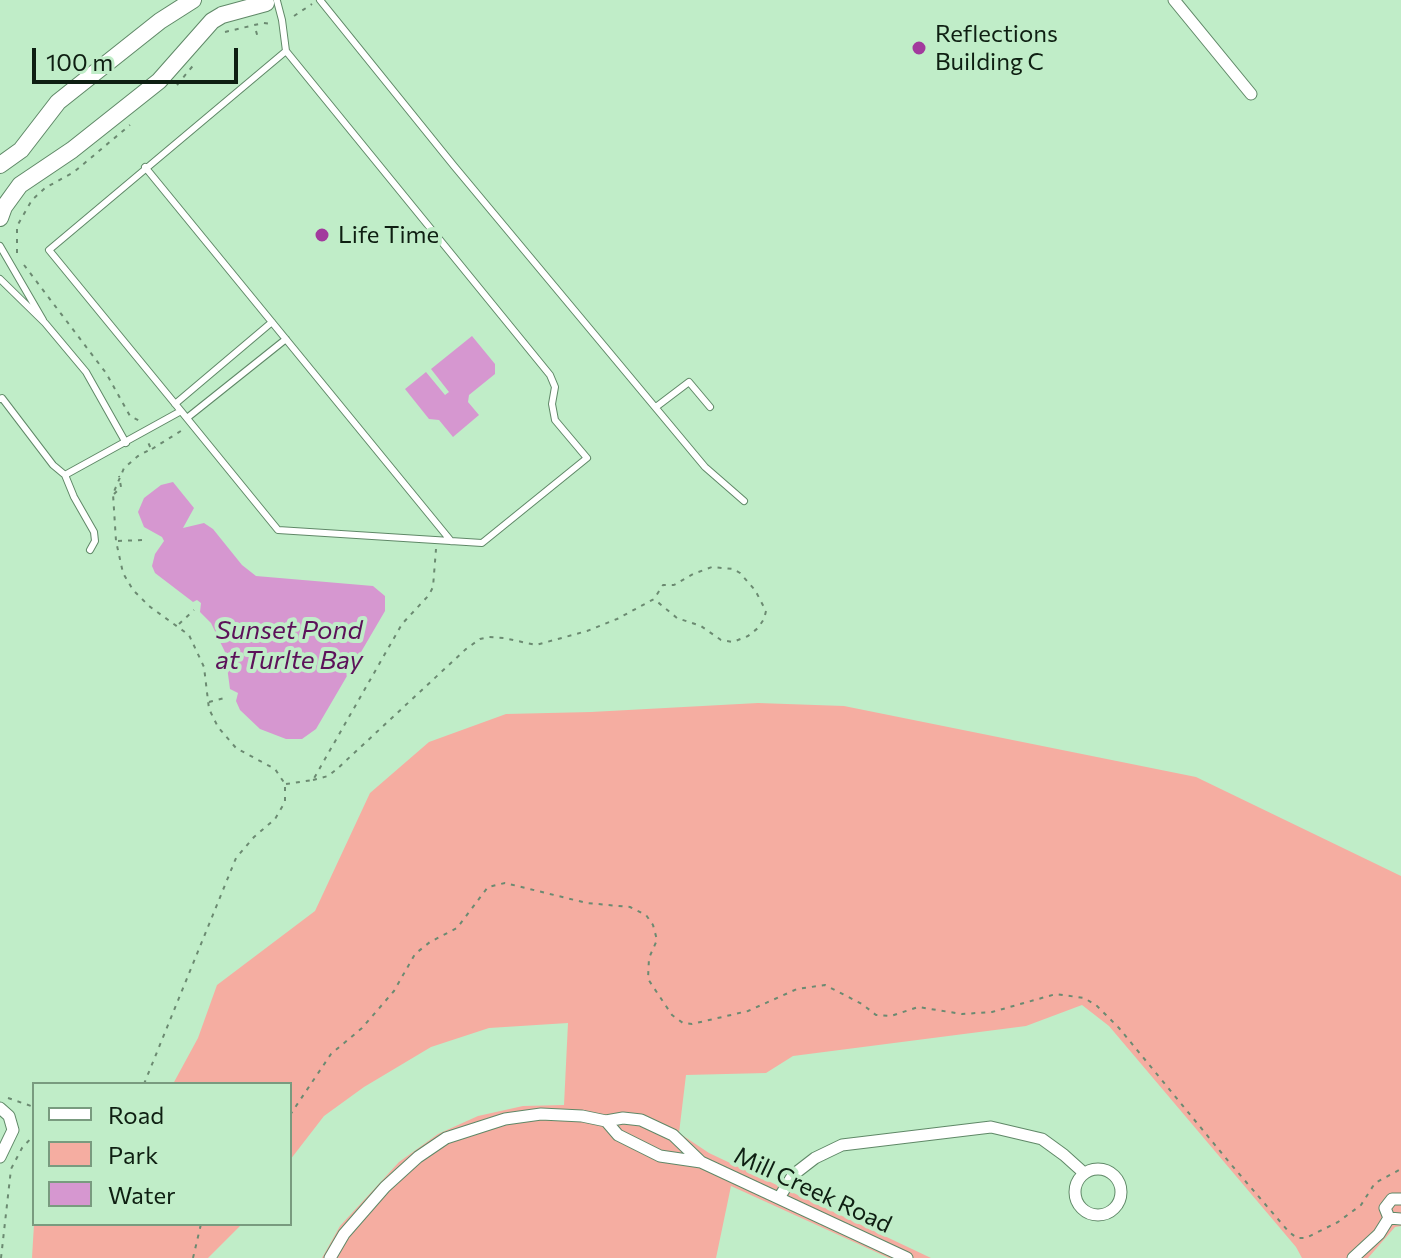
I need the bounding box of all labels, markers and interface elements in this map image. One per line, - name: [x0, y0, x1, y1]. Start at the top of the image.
- place label: Reflections Building C: [935, 20, 1058, 76]
- scale bar: [36, 32, 242, 82]
- marker: Reflections Building C: [910, 39, 928, 57]
- text: 100 m: [46, 47, 113, 76]
- place label: Life Time: [338, 221, 439, 249]
- marker: Life Time: [313, 226, 331, 244]
- water label: Sunset Pond at Turlte Bay: [215, 614, 363, 676]
- legend: [32, 1082, 292, 1226]
- text: Road: [108, 1100, 164, 1129]
- text: Park: [108, 1140, 158, 1169]
- street label: Mill Creek Road: [730, 1141, 896, 1239]
- text: Water: [108, 1180, 176, 1209]

